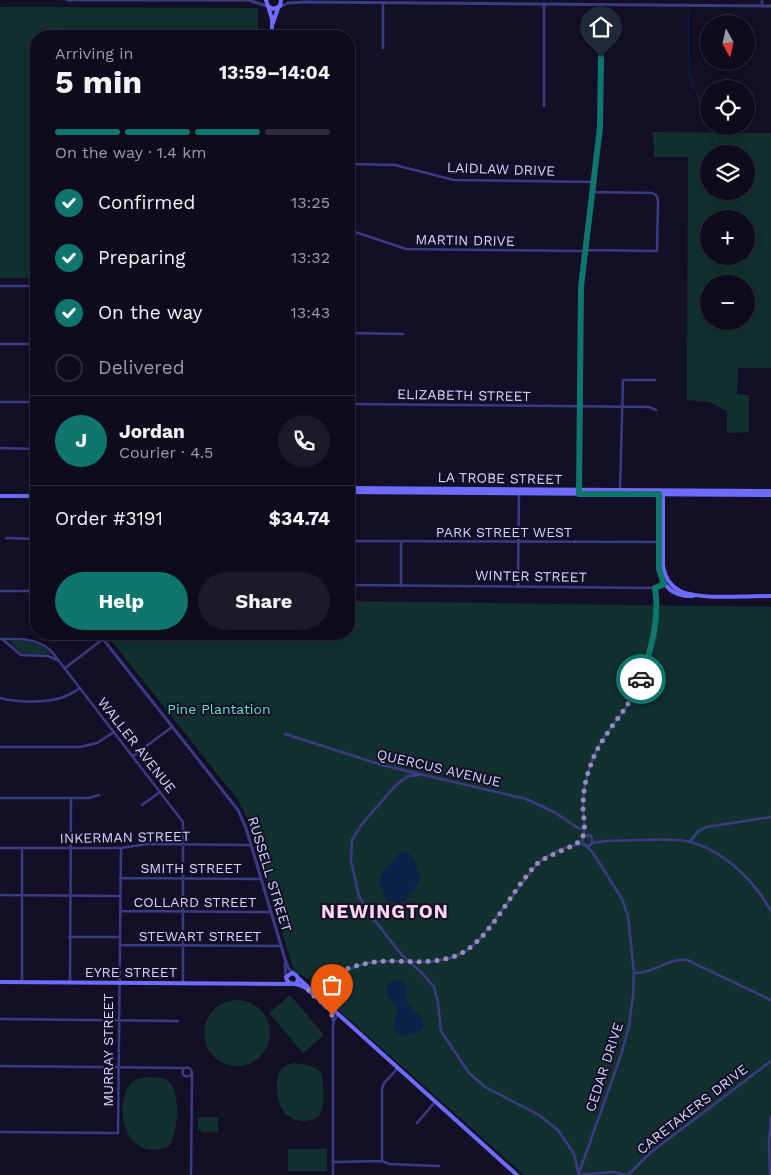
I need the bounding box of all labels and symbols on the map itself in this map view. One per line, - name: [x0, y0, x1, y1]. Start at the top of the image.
- pin: [580, 6, 622, 57]
- north arrow: [700, 15, 755, 70]
- street label: LAIDLAW DRIVE: [447, 159, 555, 179]
- street label: MARTIN DRIVE: [415, 231, 515, 249]
- street label: ELIZABETH STREET: [397, 386, 532, 404]
- street label: LA TROBE STREET: [437, 469, 563, 487]
- street label: PARK STREET WEST: [436, 524, 573, 540]
- street label: WINTER STREET: [475, 567, 588, 585]
- courier: [616, 654, 666, 704]
- street label: WALLER AVENUE: [95, 694, 179, 796]
- park label: Pine Plantation: [167, 701, 271, 717]
- street label: QUERCUS AVENUE: [375, 746, 503, 790]
- street label: RUSSELL STREET: [245, 814, 295, 934]
- street label: INKERMAN STREET: [60, 828, 191, 846]
- street label: SMITH STREET: [140, 860, 242, 876]
- street label: COLLARD STREET: [134, 894, 257, 910]
- district label: NEWINGTON: [321, 900, 449, 923]
- street label: STEWART STREET: [139, 928, 262, 944]
- street label: EYRE STREET: [85, 964, 178, 980]
- pin: [311, 964, 353, 1015]
- street label: MURRAY STREET: [100, 993, 116, 1107]
- street label: CEDAR DRIVE: [582, 1020, 626, 1114]
- street label: CARETAKERS DRIVE: [633, 1061, 751, 1157]

